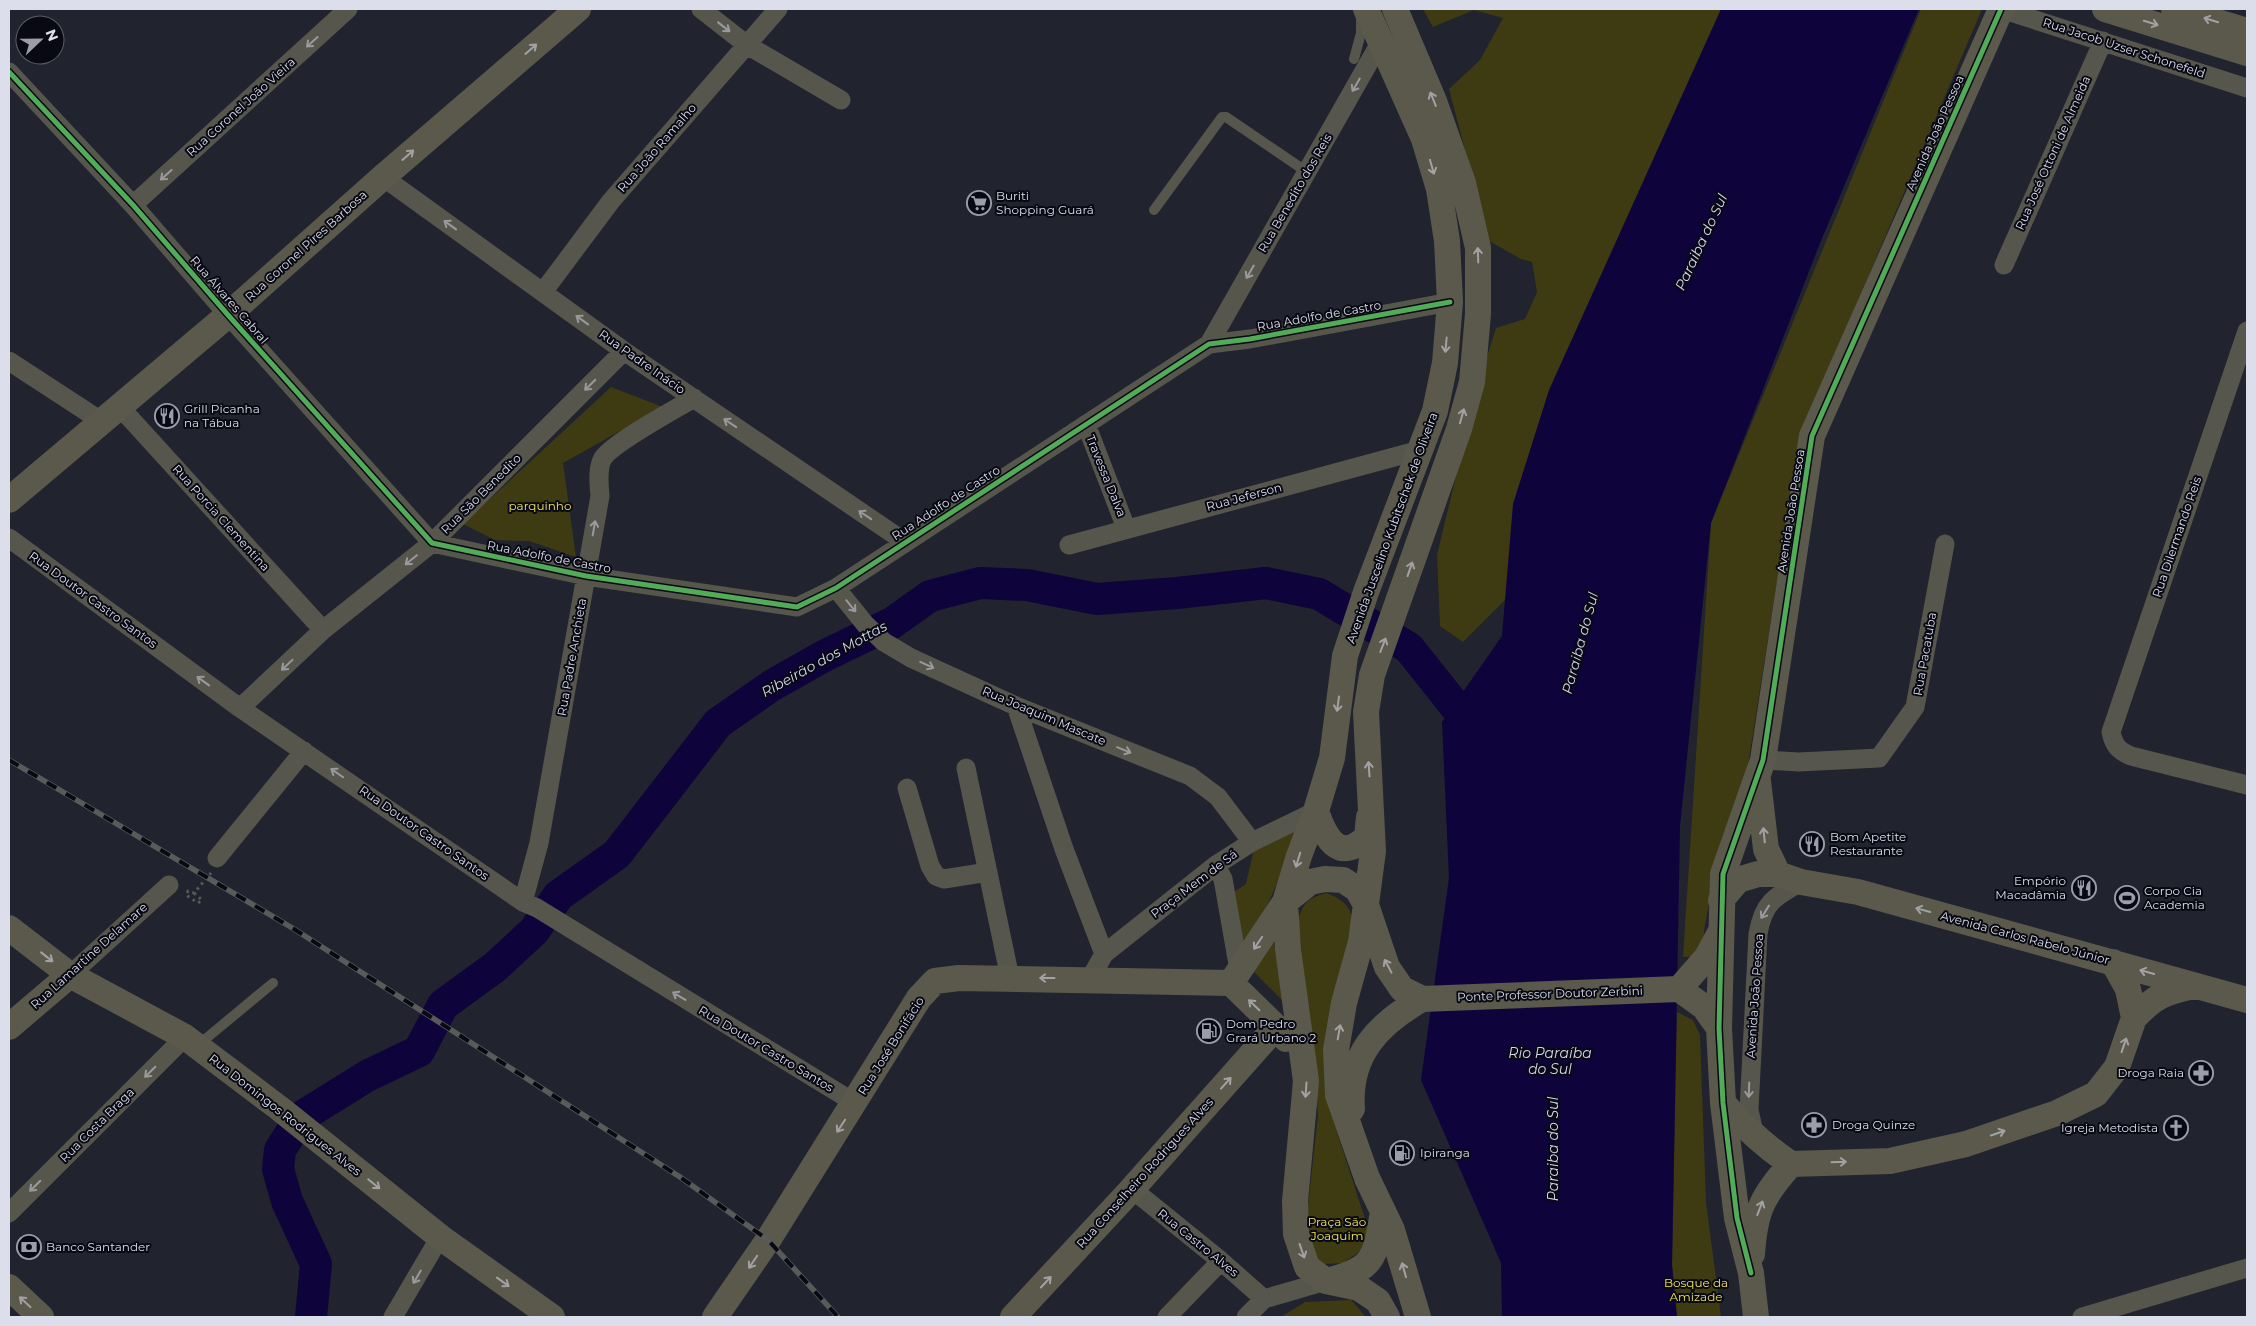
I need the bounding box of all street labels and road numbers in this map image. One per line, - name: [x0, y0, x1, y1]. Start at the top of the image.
- street label: Rua Jacob Uzser Schonefeld: [2041, 14, 2207, 81]
- street label: Rua Coronel João Vieira: [183, 54, 298, 159]
- street label: Avenida João Pessoa: [1902, 73, 1967, 193]
- street label: Rua José Ottoni de Almeida: [2012, 73, 2093, 232]
- street label: Rua João Ramalho: [614, 100, 699, 195]
- street label: Rua Benedito dos Reis: [1254, 130, 1335, 255]
- street label: Rua Coronel Pires Barbosa: [242, 187, 370, 304]
- street label: Rua Álvares Cabral: [187, 253, 272, 347]
- street label: Rua Adolfo de Castro: [1256, 297, 1382, 334]
- street label: Rua Padre Inácio: [596, 326, 688, 397]
- street label: Avenida Juscelino Kubitschek de Oliveira: [1343, 410, 1440, 645]
- street label: Travessa Dalva: [1083, 433, 1130, 519]
- street label: Avenida João Pessoa: [1773, 448, 1808, 574]
- street label: Rua São Benedito: [437, 450, 524, 537]
- street label: Rua Porcia Clementina: [170, 461, 273, 574]
- street label: Rua Adolfo de Castro: [889, 462, 1003, 543]
- street label: Rua Dilermando Reis: [2149, 474, 2204, 599]
- street label: Rua Jeferson: [1204, 479, 1283, 514]
- street label: Rua Adolfo de Castro: [486, 537, 612, 576]
- street label: Rua Doutor Castro Santos: [26, 548, 160, 651]
- street label: Rua Padre Anchieta: [554, 597, 589, 717]
- street label: Rua Pacatuba: [1910, 611, 1939, 697]
- street label: Rua Joaquim Mascate: [980, 683, 1108, 748]
- street label: Rua Doutor Castro Santos: [357, 782, 492, 883]
- street label: Praça Mem de Sá: [1148, 846, 1240, 921]
- street label: Rua Lamartine Delamare: [27, 899, 150, 1012]
- street label: Avenida Carlos Rabelo Júnior: [1939, 908, 2111, 967]
- street label: Avenida João Pessoa: [1743, 933, 1766, 1059]
- street label: Ponte Professor Doutor Zerbini: [1457, 983, 1643, 1004]
- street label: Rua José Bonifácio: [854, 994, 927, 1098]
- street label: Rua Doutor Castro Santos: [696, 1002, 837, 1095]
- street label: Rua Domingos Rodrigues Alves: [206, 1050, 365, 1179]
- street label: Rua Costa Braga: [56, 1084, 137, 1165]
- street label: Rua Conselheiro Rodrigues Alves: [1073, 1094, 1216, 1251]
- street label: Rua Castro Alves: [1155, 1205, 1242, 1280]

